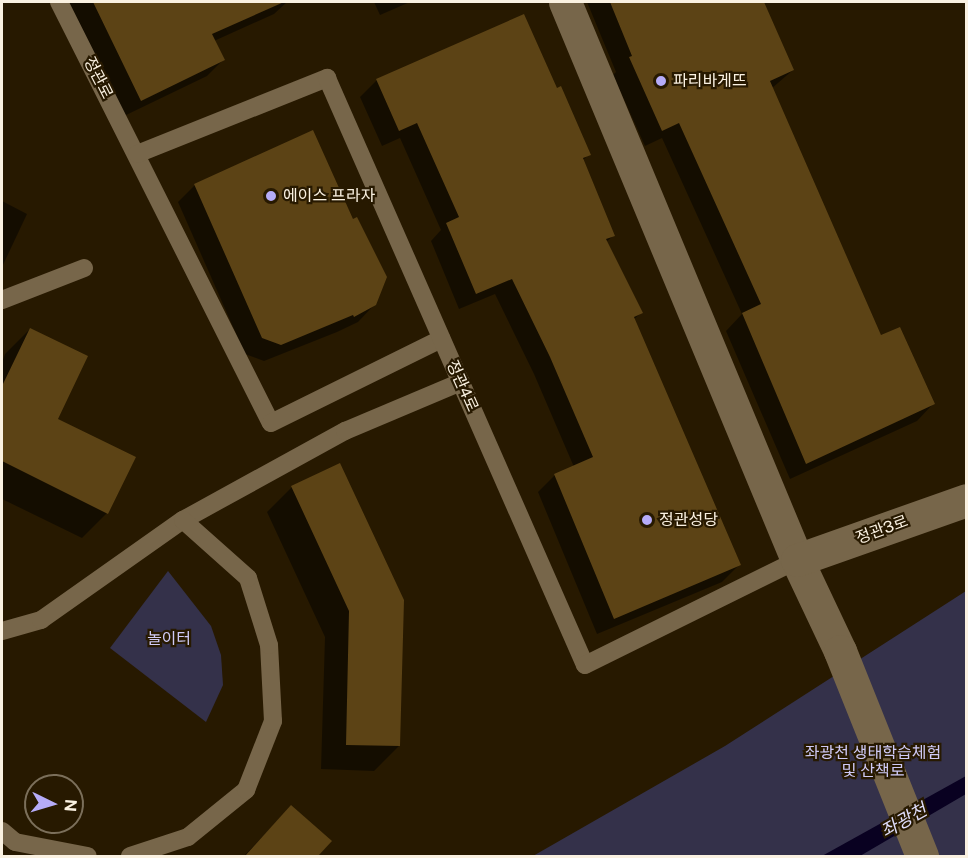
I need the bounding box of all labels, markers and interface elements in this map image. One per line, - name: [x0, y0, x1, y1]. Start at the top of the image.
- street label: 정관로: [79, 54, 117, 102]
- place label: 파리바게뜨: [673, 71, 747, 91]
- marker: 파리바게뜨: [654, 74, 668, 88]
- place label: 에이스 프라자: [283, 186, 375, 206]
- marker: 에이스 프라자: [264, 189, 278, 203]
- street label: 정관4로: [442, 357, 482, 415]
- place label: 정관성당: [659, 510, 718, 530]
- street label: 정관3로: [853, 512, 911, 548]
- marker: 정관성당: [640, 513, 654, 527]
- park label: 놀이터: [147, 629, 191, 649]
- park label: 좌광천 생태학습체험 및 산책로: [805, 743, 941, 781]
- north arrow: [24, 774, 84, 834]
- text: N: [60, 798, 80, 812]
- water label: 좌광천: [877, 799, 931, 843]

